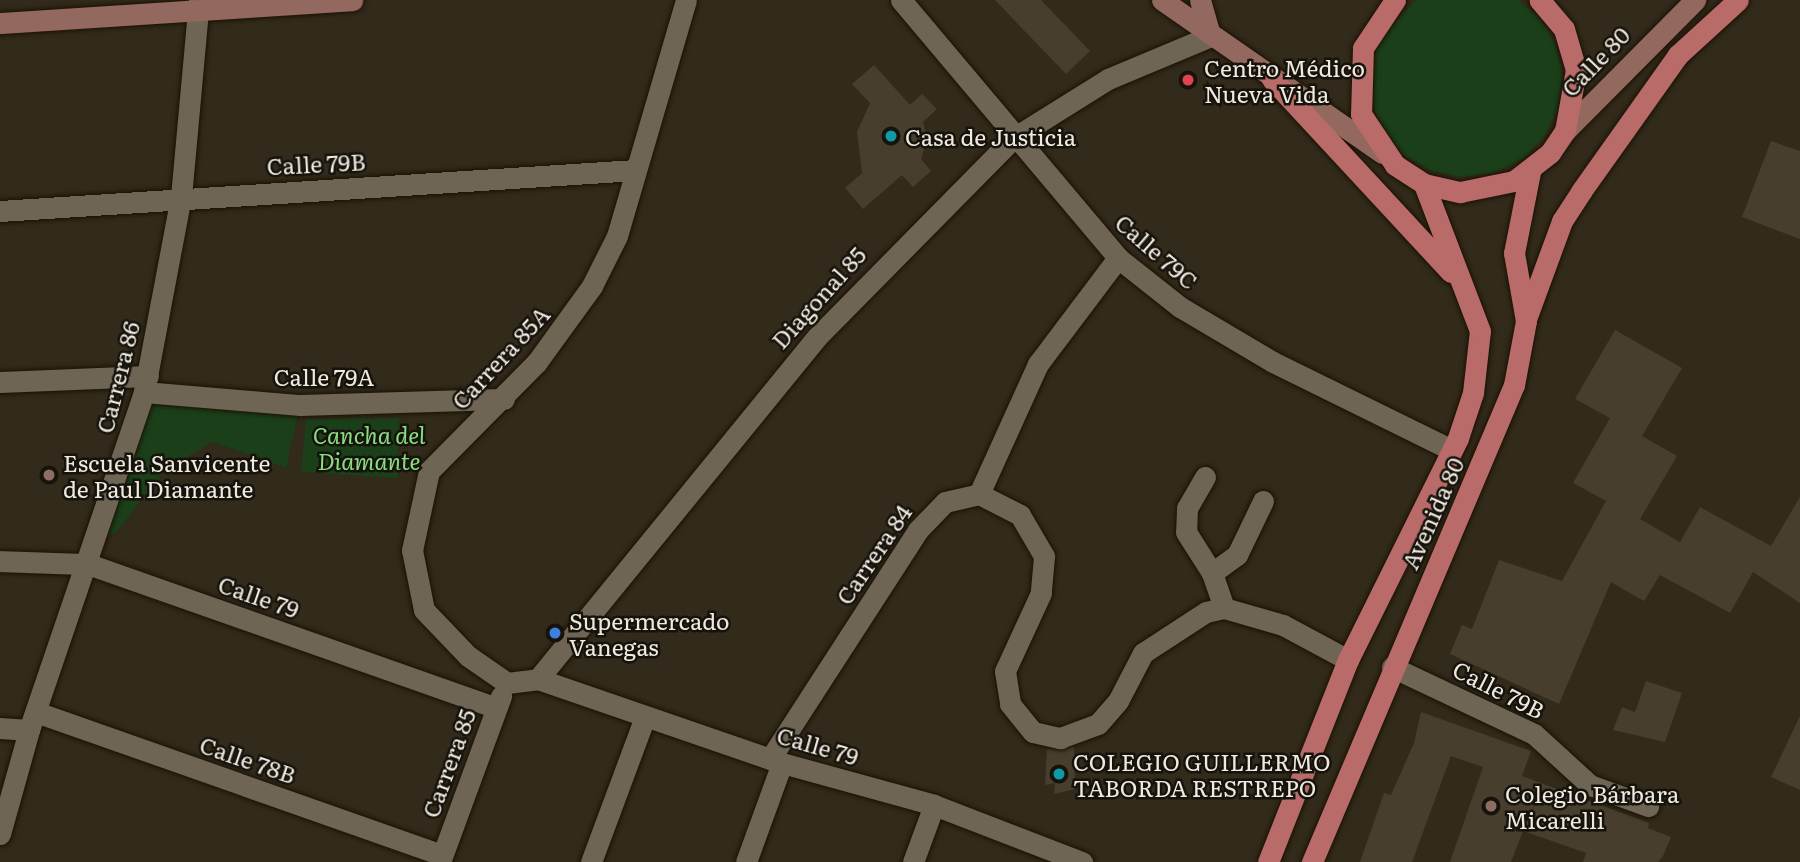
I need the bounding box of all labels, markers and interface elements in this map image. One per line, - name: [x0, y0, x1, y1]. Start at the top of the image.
- street label: Calle 80: [1555, 21, 1635, 101]
- place label: Centro Médico Nueva Vida: [1204, 53, 1365, 107]
- marker: Centro Médico Nueva Vida: [1178, 70, 1198, 90]
- place label: Casa de Justicia: [905, 122, 1076, 150]
- marker: Casa de Justicia: [883, 128, 899, 144]
- street label: Calle 79B: [266, 147, 366, 179]
- street label: Calle 79C: [1110, 208, 1204, 294]
- street label: Diagonal 85: [765, 240, 871, 354]
- street label: Carrera 85A: [445, 300, 555, 414]
- street label: Carrera 86: [90, 318, 144, 436]
- street label: Calle 79A: [274, 362, 374, 390]
- park label: Cancha del Diamante: [313, 420, 425, 474]
- place label: Escuela Sanvicente de Paul Diamante: [63, 448, 270, 502]
- street label: Avenida 80: [1395, 453, 1469, 573]
- marker: Escuela Sanvicente de Paul Diamante: [41, 467, 57, 483]
- street label: Carrera 84: [830, 499, 916, 609]
- street label: Calle 79: [215, 569, 303, 623]
- place label: Supermercado Vanegas: [569, 606, 729, 660]
- marker: Supermercado Vanegas: [547, 625, 563, 641]
- street label: Calle 79B: [1449, 654, 1549, 724]
- street label: Carrera 85: [416, 705, 480, 821]
- street label: Calle 79: [774, 720, 862, 770]
- street label: Calle 78B: [196, 730, 300, 788]
- place label: COLEGIO GUILLERMO TABORDA RESTREPO: [1073, 747, 1330, 801]
- marker: COLEGIO GUILLERMO TABORDA RESTREPO: [1051, 766, 1067, 782]
- place label: Colegio Bárbara Micarelli: [1505, 779, 1679, 833]
- marker: Colegio Bárbara Micarelli: [1483, 798, 1499, 814]

